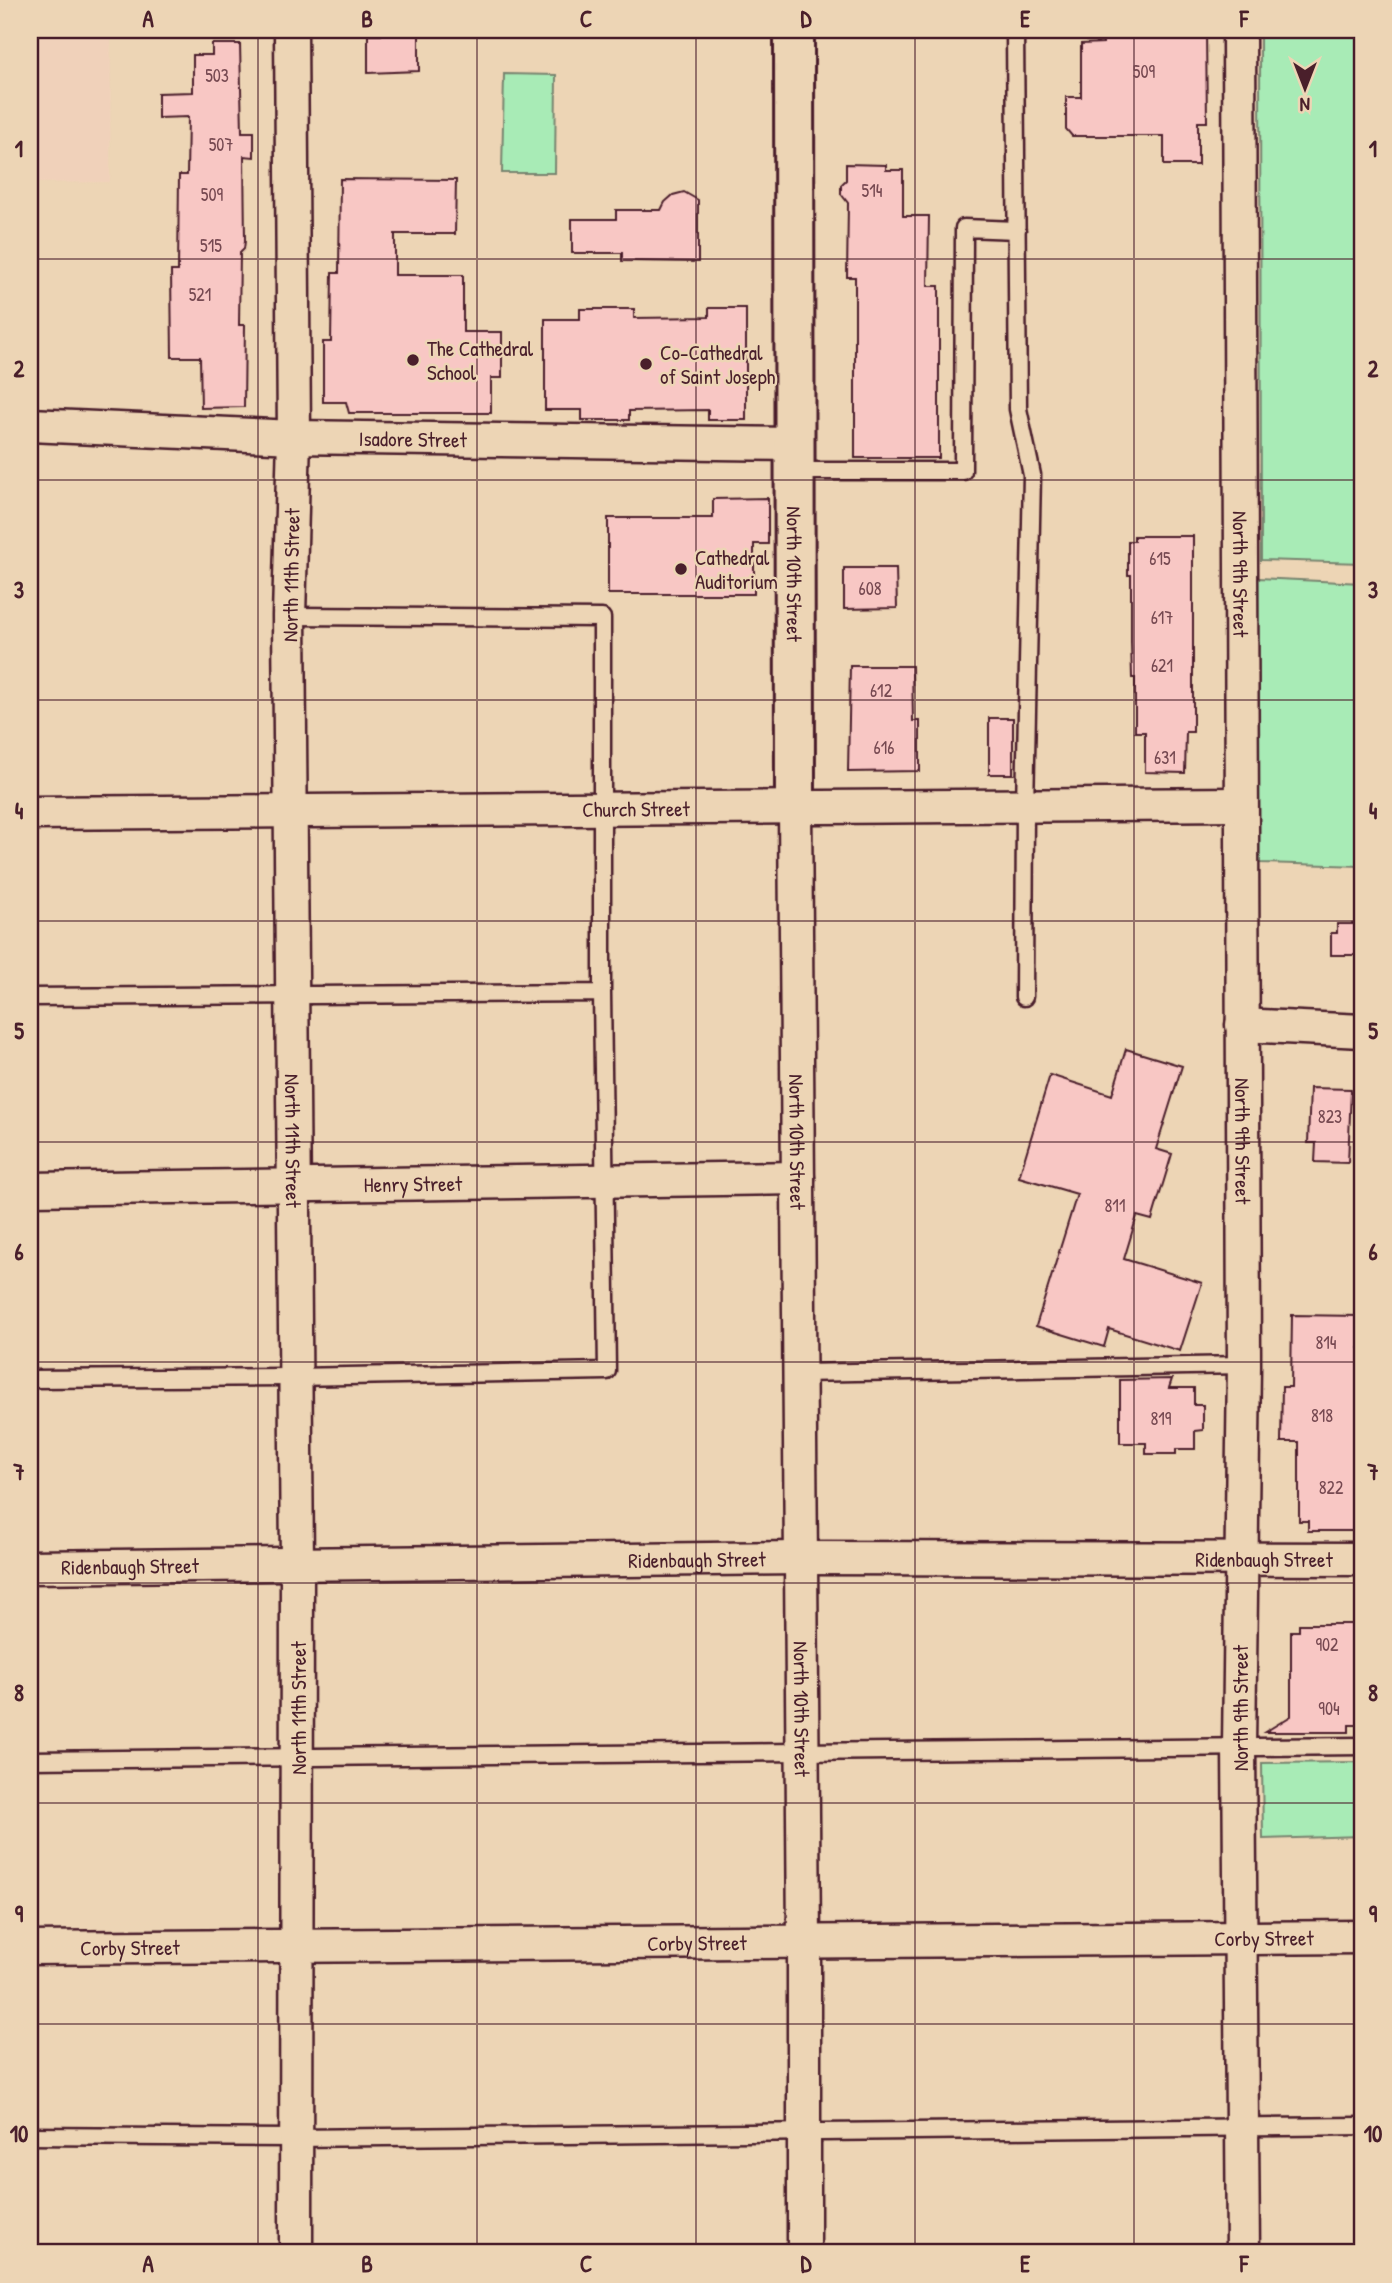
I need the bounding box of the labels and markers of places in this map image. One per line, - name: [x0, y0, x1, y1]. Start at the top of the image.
- place label: The Cathedral School: [427, 334, 533, 387]
- place label: Co-Cathedral of Saint Joseph: [660, 338, 776, 391]
- marker: The Cathedral School: [405, 352, 421, 368]
- marker: Co-Cathedral of Saint Joseph: [638, 356, 654, 372]
- place label: Cathedral Auditorium: [695, 543, 778, 596]
- marker: Cathedral Auditorium: [673, 561, 689, 577]

